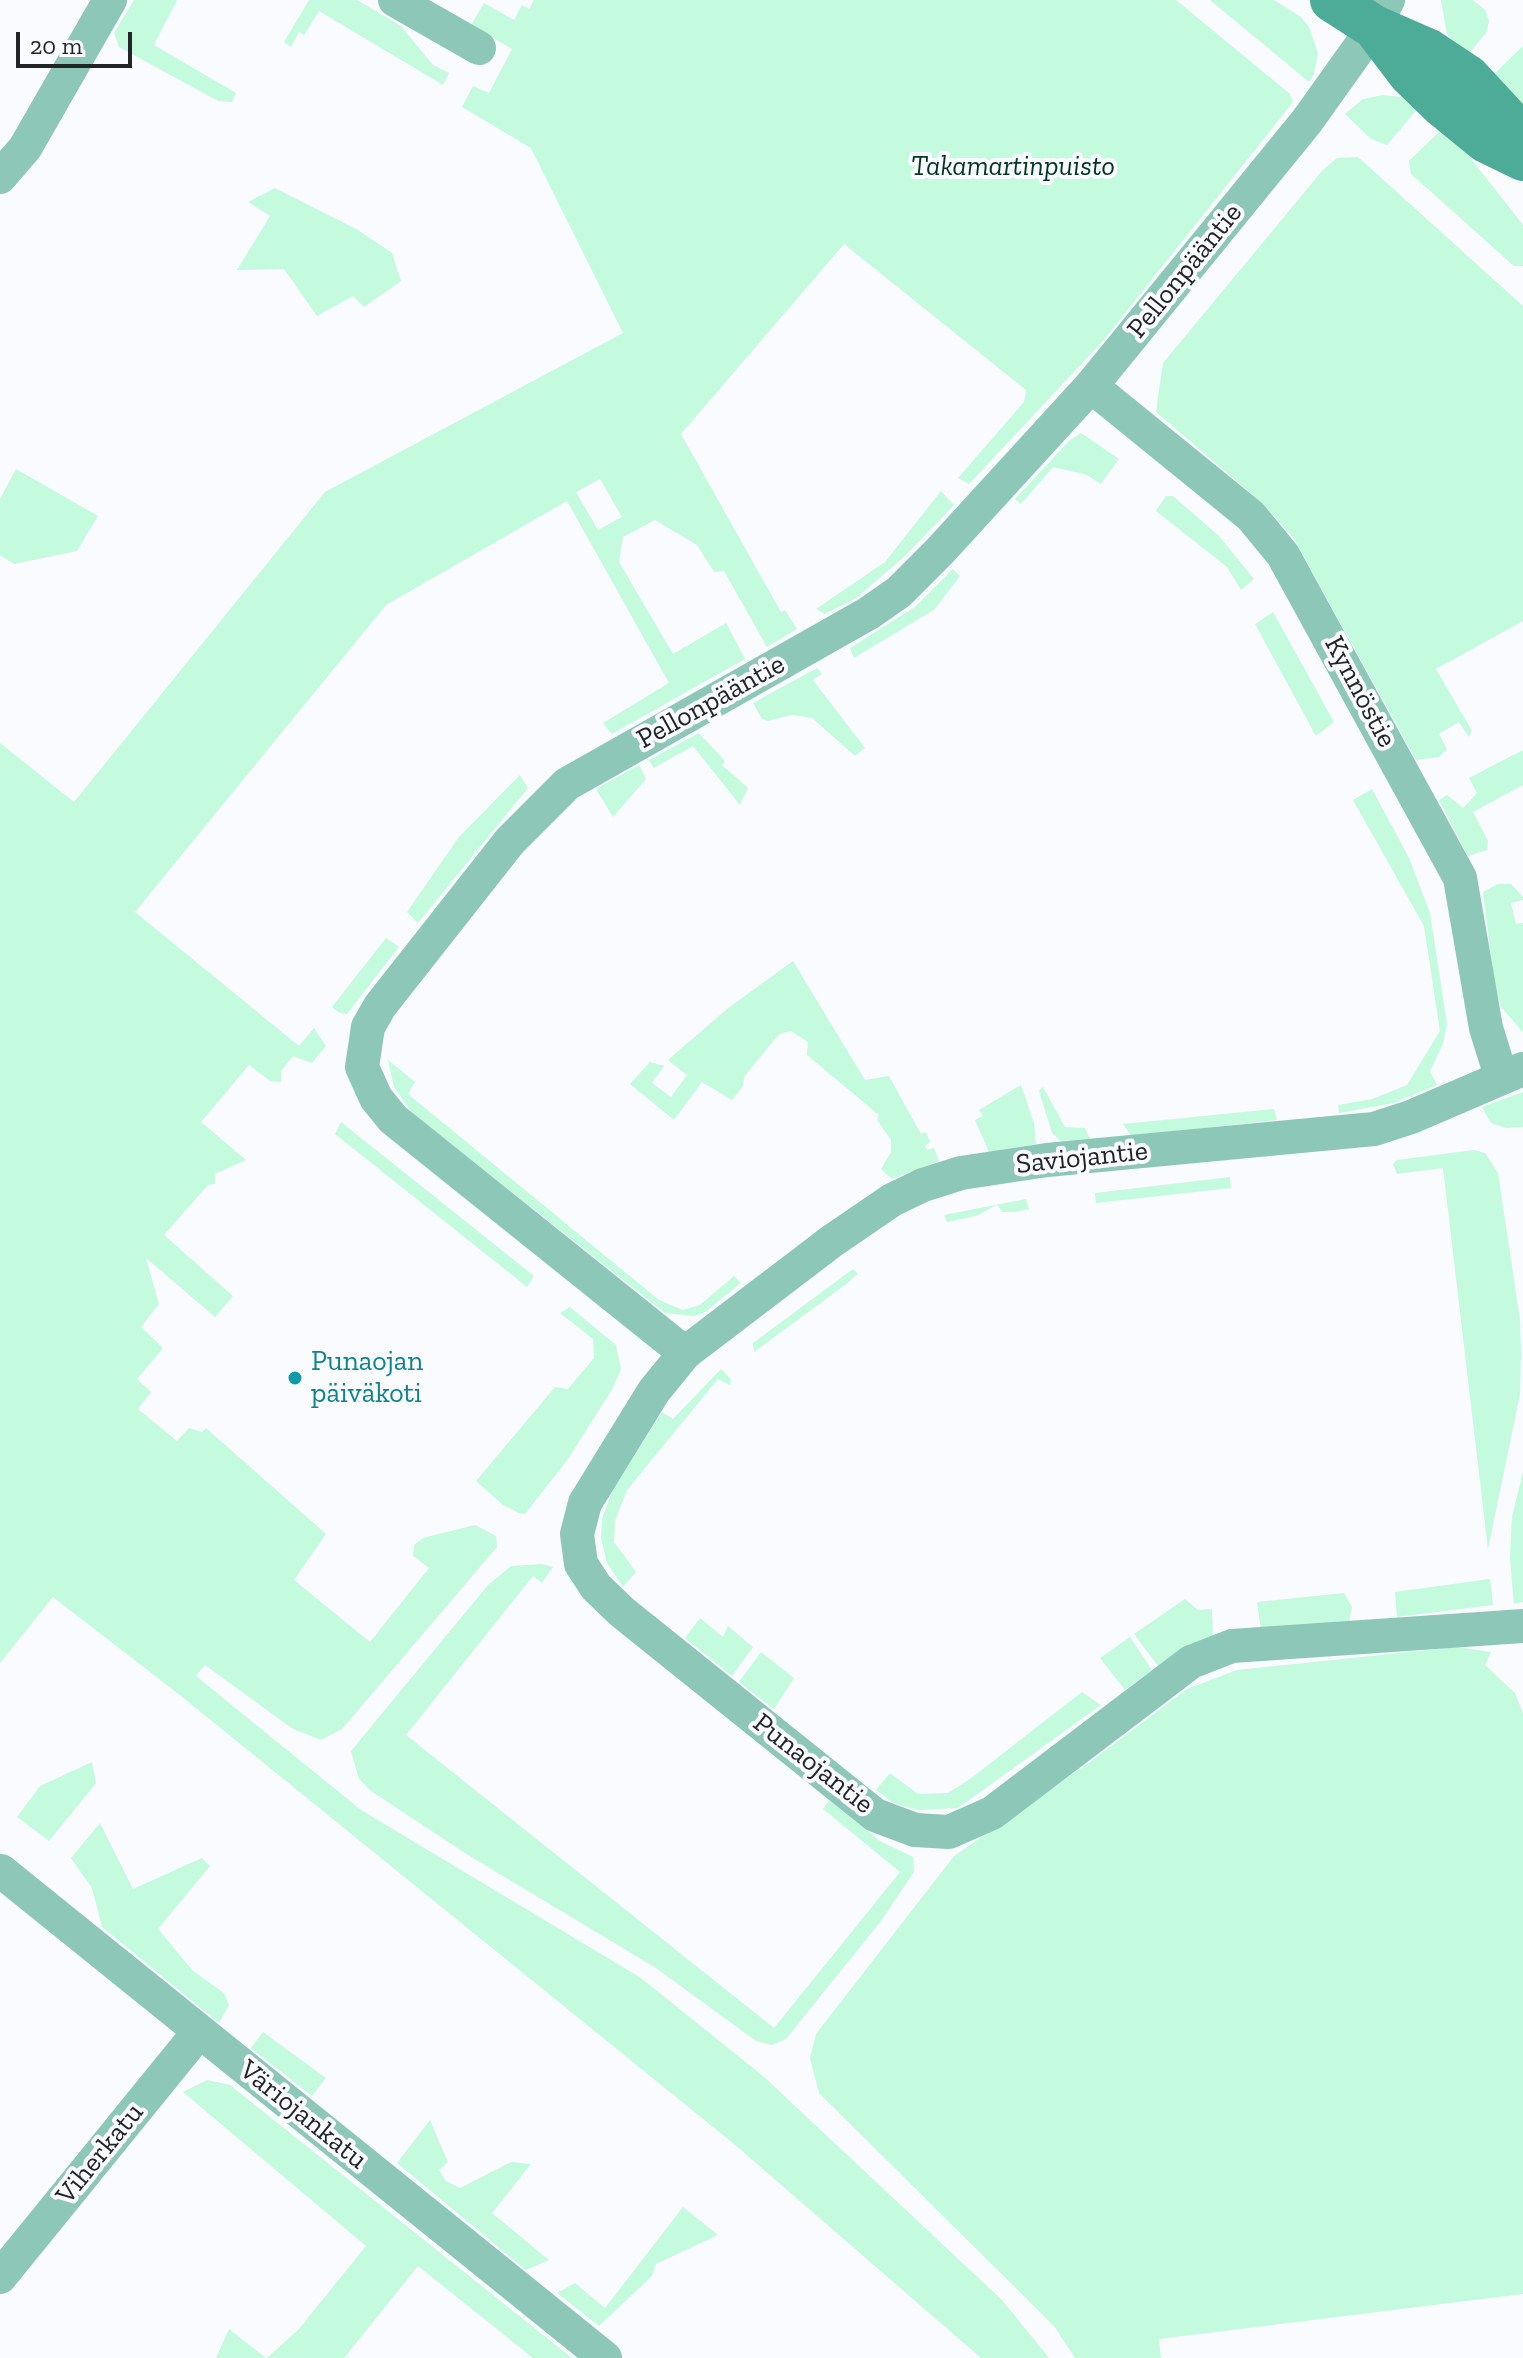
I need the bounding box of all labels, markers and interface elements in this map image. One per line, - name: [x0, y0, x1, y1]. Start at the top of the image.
- scale bar: [20, 16, 136, 66]
- text: 20 m: [30, 31, 82, 60]
- park label: Takamartinpuisto: [911, 150, 1115, 184]
- street label: Pellonpääntie: [1120, 197, 1250, 345]
- street label: Kynnöstie: [1317, 631, 1403, 753]
- street label: Pellonpääntie: [631, 648, 791, 756]
- street label: Saviojantie: [1014, 1134, 1150, 1182]
- place label: Punaojan päiväkoti: [311, 1345, 423, 1411]
- marker: Punaojan päiväkoti: [286, 1369, 304, 1387]
- street label: Punaojantie: [746, 1707, 880, 1821]
- street label: Väriojankatu: [232, 2053, 374, 2177]
- street label: Viherkatu: [49, 2097, 151, 2211]

